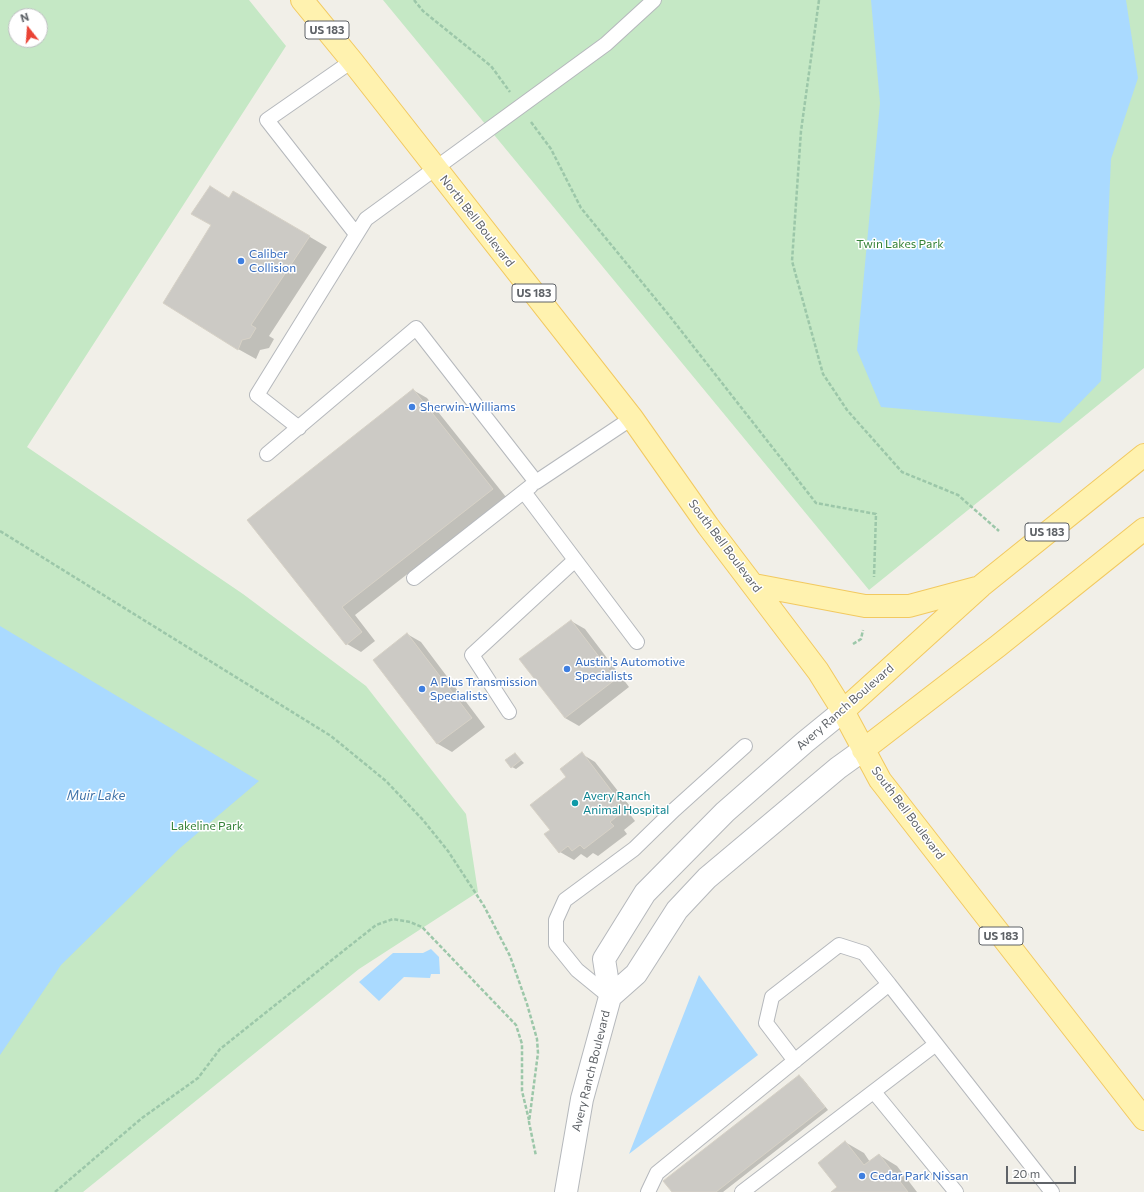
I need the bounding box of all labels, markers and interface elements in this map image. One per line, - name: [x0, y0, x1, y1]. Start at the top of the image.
- north arrow: [8, 8, 48, 48]
- text: N: [19, 10, 30, 24]
- road number: US 183: [305, 21, 349, 39]
- street label: North Bell Boulevard: [437, 172, 517, 270]
- park label: Twin Lakes Park: [856, 237, 944, 251]
- place label: Caliber Collision: [249, 247, 296, 275]
- marker: Caliber Collision: [236, 256, 246, 266]
- road number: US 183: [512, 284, 556, 302]
- place label: Sherwin-Williams: [420, 400, 516, 414]
- marker: Sherwin-Williams: [407, 402, 417, 412]
- street label: South Bell Boulevard: [686, 497, 764, 595]
- road number: US 183: [1025, 523, 1069, 541]
- place label: Austin's Automotive Specialists: [575, 655, 685, 683]
- street label: Avery Ranch Boulevard: [793, 661, 897, 753]
- marker: Austin's Automotive Specialists: [562, 664, 572, 674]
- place label: A Plus Transmission Specialists: [430, 675, 537, 703]
- marker: A Plus Transmission Specialists: [417, 684, 427, 694]
- street label: South Bell Boulevard: [869, 764, 947, 862]
- water label: Muir Lake: [67, 788, 125, 804]
- place label: Avery Ranch Animal Hospital: [583, 789, 669, 817]
- marker: Avery Ranch Animal Hospital: [570, 798, 580, 808]
- park label: Lakeline Park: [171, 819, 243, 833]
- road number: US 183: [979, 927, 1023, 945]
- street label: Avery Ranch Boulevard: [569, 1009, 613, 1133]
- scale bar: [1008, 1158, 1078, 1184]
- text: 20 m: [1013, 1166, 1040, 1180]
- place label: Cedar Park Nissan: [870, 1169, 968, 1183]
- marker: Cedar Park Nissan: [857, 1171, 867, 1181]

